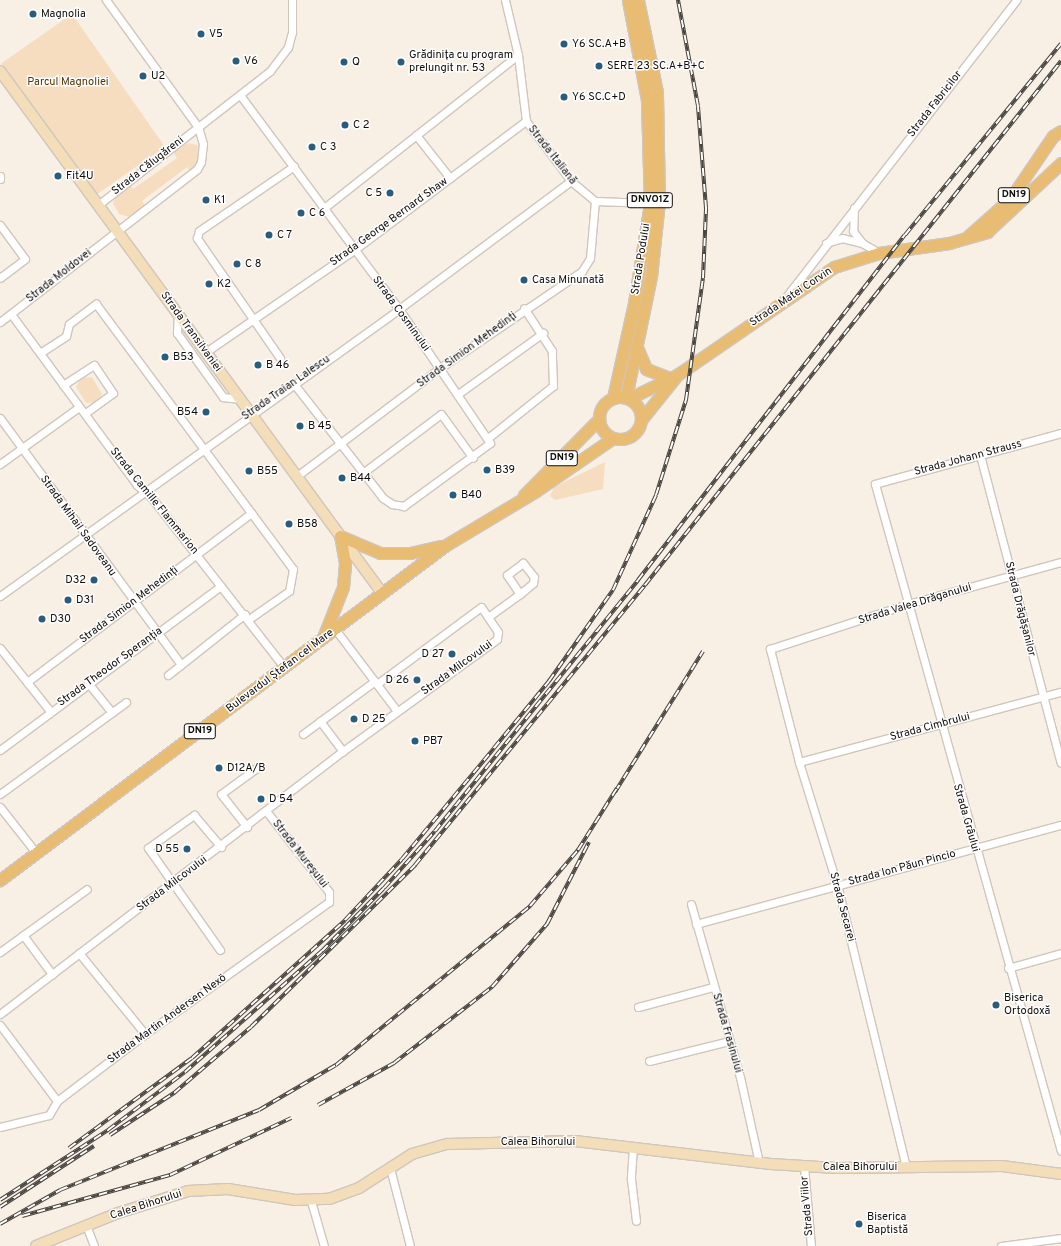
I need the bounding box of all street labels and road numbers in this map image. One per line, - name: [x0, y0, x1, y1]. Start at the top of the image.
- street label: Strada Fabricilor: [905, 68, 965, 140]
- street label: Strada Italiană: [525, 123, 579, 187]
- street label: Strada Călugăreni: [109, 134, 187, 198]
- street label: Strada George Bernard Shaw: [328, 175, 450, 269]
- road number: DN19: [997, 187, 1031, 203]
- road number: DNVO1Z: [626, 192, 674, 208]
- street label: Strada Podului: [629, 222, 653, 296]
- street label: Strada Moldovei: [24, 246, 94, 306]
- street label: Strada Matei Corvin: [747, 265, 835, 329]
- street label: Strada Cosminului: [369, 274, 433, 354]
- street label: Strada Transilvaniei: [157, 289, 225, 375]
- street label: Strada Simion Mehedinți: [415, 309, 519, 391]
- street label: Strada Traian Lalescu: [239, 353, 333, 423]
- street label: Strada Johann Strauss: [913, 437, 1023, 479]
- street label: Strada Camille Flammarion: [107, 445, 201, 557]
- road number: DN19: [545, 450, 579, 466]
- street label: Strada Mihail Sadoveanu: [37, 473, 119, 579]
- street label: Strada Drăgășanilor: [1002, 560, 1038, 658]
- street label: Strada Simion Mehedinți: [77, 564, 181, 646]
- street label: Strada Valea Drăganului: [857, 580, 973, 628]
- street label: Strada Theodor Speranția: [55, 624, 165, 710]
- street label: Bulevardul Ștefan cel Mare: [224, 626, 336, 716]
- street label: Strada Milcovului: [419, 638, 495, 698]
- street label: Strada Cimbrului: [889, 710, 971, 744]
- road number: DN19: [183, 723, 217, 739]
- street label: Strada Grâului: [950, 782, 982, 854]
- street label: Strada Mureșului: [269, 817, 331, 891]
- street label: Strada Ion Păun Pincio: [847, 847, 957, 889]
- street label: Strada Milcovului: [134, 853, 210, 915]
- street label: Strada Secarei: [826, 871, 858, 943]
- street label: Strada Martin Andersen Nexö: [105, 971, 229, 1067]
- street label: Strada Frasinului: [709, 992, 745, 1074]
- street label: Calea Bihorului: [501, 1135, 575, 1149]
- street label: Calea Bihorului: [823, 1160, 897, 1174]
- street label: Strada Viilor: [798, 1175, 816, 1237]
- street label: Calea Bihorului: [108, 1187, 184, 1223]

